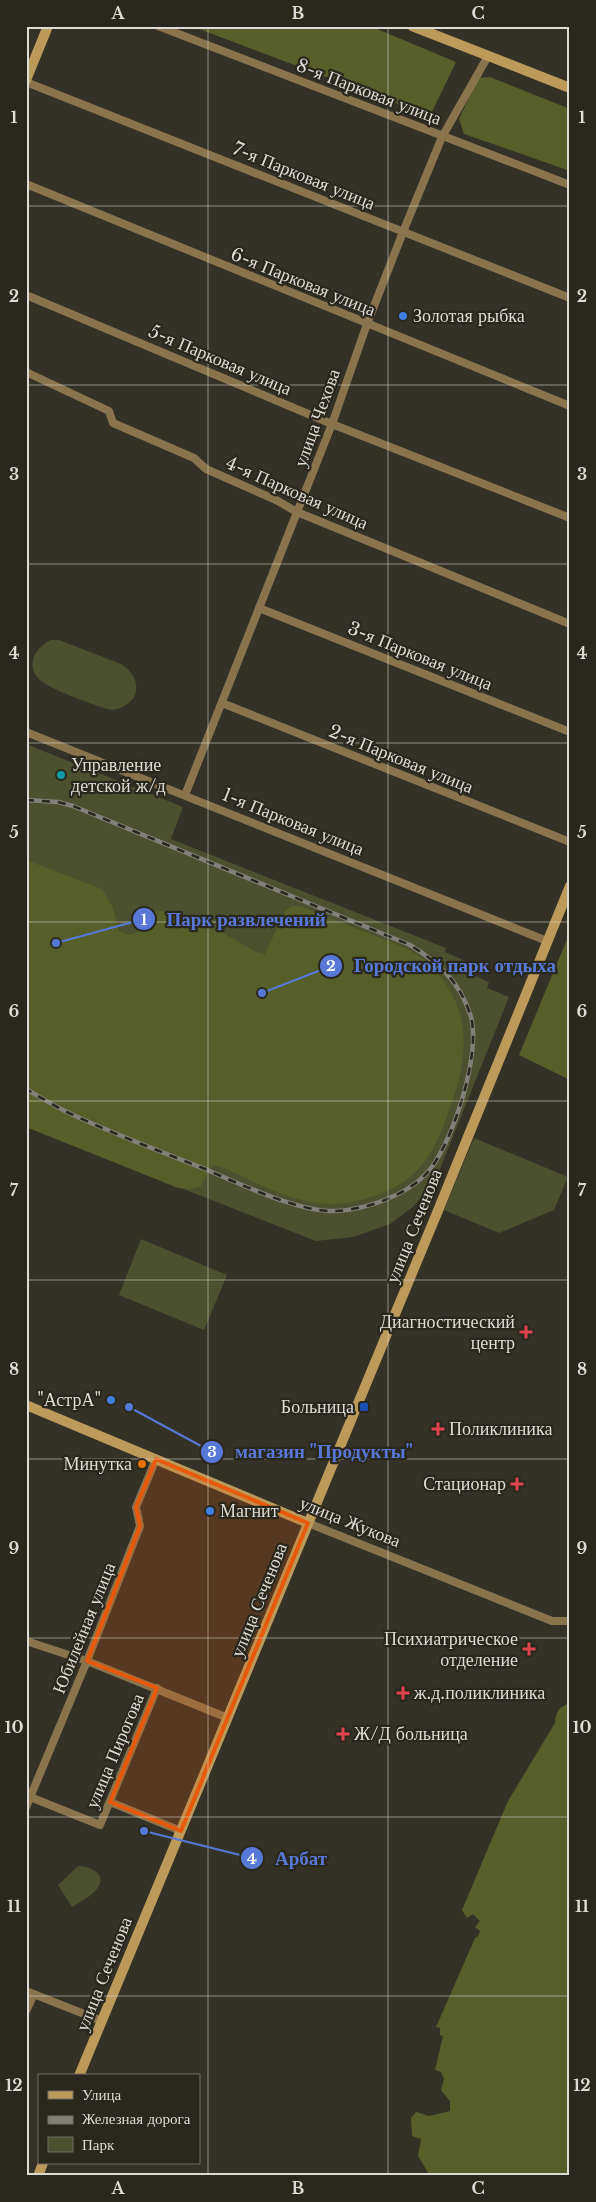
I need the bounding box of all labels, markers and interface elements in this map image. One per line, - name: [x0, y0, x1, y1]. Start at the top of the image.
- text: A: [111, 3, 126, 23]
- text: B: [292, 3, 305, 23]
- text: C: [471, 3, 485, 23]
- street label: 8-я Парковая улица: [293, 54, 445, 130]
- text: 1: [11, 107, 18, 127]
- text: 1: [579, 107, 586, 127]
- street label: 7-я Парковая улица: [230, 137, 378, 215]
- street label: 6-я Парковая улица: [227, 243, 379, 321]
- text: 2: [9, 286, 19, 306]
- text: 2: [577, 286, 587, 306]
- place label: Золотая рыбка: [413, 305, 525, 327]
- marker: Золотая рыбка: [397, 310, 409, 322]
- street label: 5-я Парковая улица: [145, 320, 295, 400]
- street label: улица Чехова: [289, 366, 345, 470]
- street label: 4-я Парковая улица: [223, 452, 371, 534]
- text: 3: [9, 464, 19, 484]
- text: 3: [577, 464, 587, 484]
- street label: 3-я Парковая улица: [345, 617, 495, 695]
- text: 4: [9, 643, 19, 663]
- text: 4: [577, 643, 587, 663]
- street label: 2-я Парковая улица: [326, 720, 476, 798]
- place label: Управление детской ж/д: [71, 754, 166, 797]
- marker: Управление детской ж/д: [55, 769, 67, 781]
- street label: 1-я Парковая улица: [219, 784, 367, 860]
- text: 5: [9, 822, 19, 842]
- text: 5: [577, 822, 587, 842]
- callout: Парк развлечений: [131, 902, 336, 936]
- text: Парк развлечений: [166, 908, 326, 931]
- text: 1: [141, 910, 148, 929]
- callout: Городской парк отдыха: [319, 949, 566, 983]
- text: Городской парк отдыха: [354, 954, 557, 977]
- text: 2: [326, 956, 336, 975]
- text: 6: [9, 1001, 20, 1021]
- text: 6: [577, 1001, 588, 1021]
- street label: улица Сеченова: [381, 1166, 447, 1286]
- text: 7: [10, 1180, 19, 1200]
- text: 7: [578, 1180, 587, 1200]
- place label: Диагностический центр: [380, 1311, 515, 1354]
- marker: Диагностический центр: [519, 1325, 533, 1339]
- text: 8: [9, 1359, 19, 1379]
- text: 8: [577, 1359, 587, 1379]
- place label: "АстрА": [37, 1389, 101, 1411]
- marker: "АстрА": [105, 1394, 117, 1406]
- place label: Больница: [281, 1396, 354, 1418]
- marker: Больница: [358, 1401, 370, 1413]
- place label: Поликлиника: [449, 1418, 552, 1440]
- marker: Поликлиника: [431, 1422, 445, 1436]
- callout: магазин "Продукты": [199, 1435, 423, 1469]
- text: магазин "Продукты": [235, 1440, 413, 1463]
- text: 3: [207, 1442, 217, 1461]
- place label: Минутка: [63, 1453, 132, 1475]
- marker: Минутка: [136, 1458, 148, 1470]
- place label: Стационар: [423, 1473, 506, 1495]
- marker: Стационар: [510, 1477, 524, 1491]
- street label: улица Жукова: [296, 1492, 404, 1552]
- place label: Магнит: [220, 1500, 279, 1522]
- marker: Магнит: [204, 1505, 216, 1517]
- text: 9: [9, 1538, 20, 1558]
- text: 9: [577, 1538, 588, 1558]
- street label: улица Сеченова: [226, 1540, 292, 1660]
- street label: Юбилейная улица: [48, 1559, 120, 1697]
- place label: Психиатрическое отделение: [384, 1628, 518, 1671]
- marker: Психиатрическое отделение: [522, 1642, 536, 1656]
- place label: ж.д.поликлиника: [413, 1682, 545, 1704]
- marker: ж.д.поликлиника: [396, 1686, 410, 1700]
- street label: улица Пирогова: [81, 1690, 149, 1812]
- text: 10: [4, 1717, 24, 1737]
- text: 10: [572, 1717, 592, 1737]
- place label: Ж/Д больница: [354, 1723, 468, 1745]
- marker: Ж/Д больница: [336, 1727, 350, 1741]
- callout: Арбат: [240, 1841, 337, 1875]
- text: Арбат: [275, 1847, 328, 1870]
- text: 4: [247, 1849, 257, 1868]
- text: 11: [7, 1896, 21, 1916]
- text: 11: [575, 1896, 589, 1916]
- street label: улица Сеченова: [71, 1914, 137, 2034]
- legend: [38, 2074, 200, 2164]
- text: 12: [5, 2075, 23, 2095]
- text: 12: [573, 2075, 591, 2095]
- text: Улица: [82, 2085, 121, 2104]
- text: Железная дорога: [82, 2109, 191, 2128]
- text: Парк: [82, 2135, 115, 2154]
- text: A: [111, 2178, 126, 2198]
- text: B: [292, 2178, 305, 2198]
- text: C: [471, 2178, 485, 2198]

